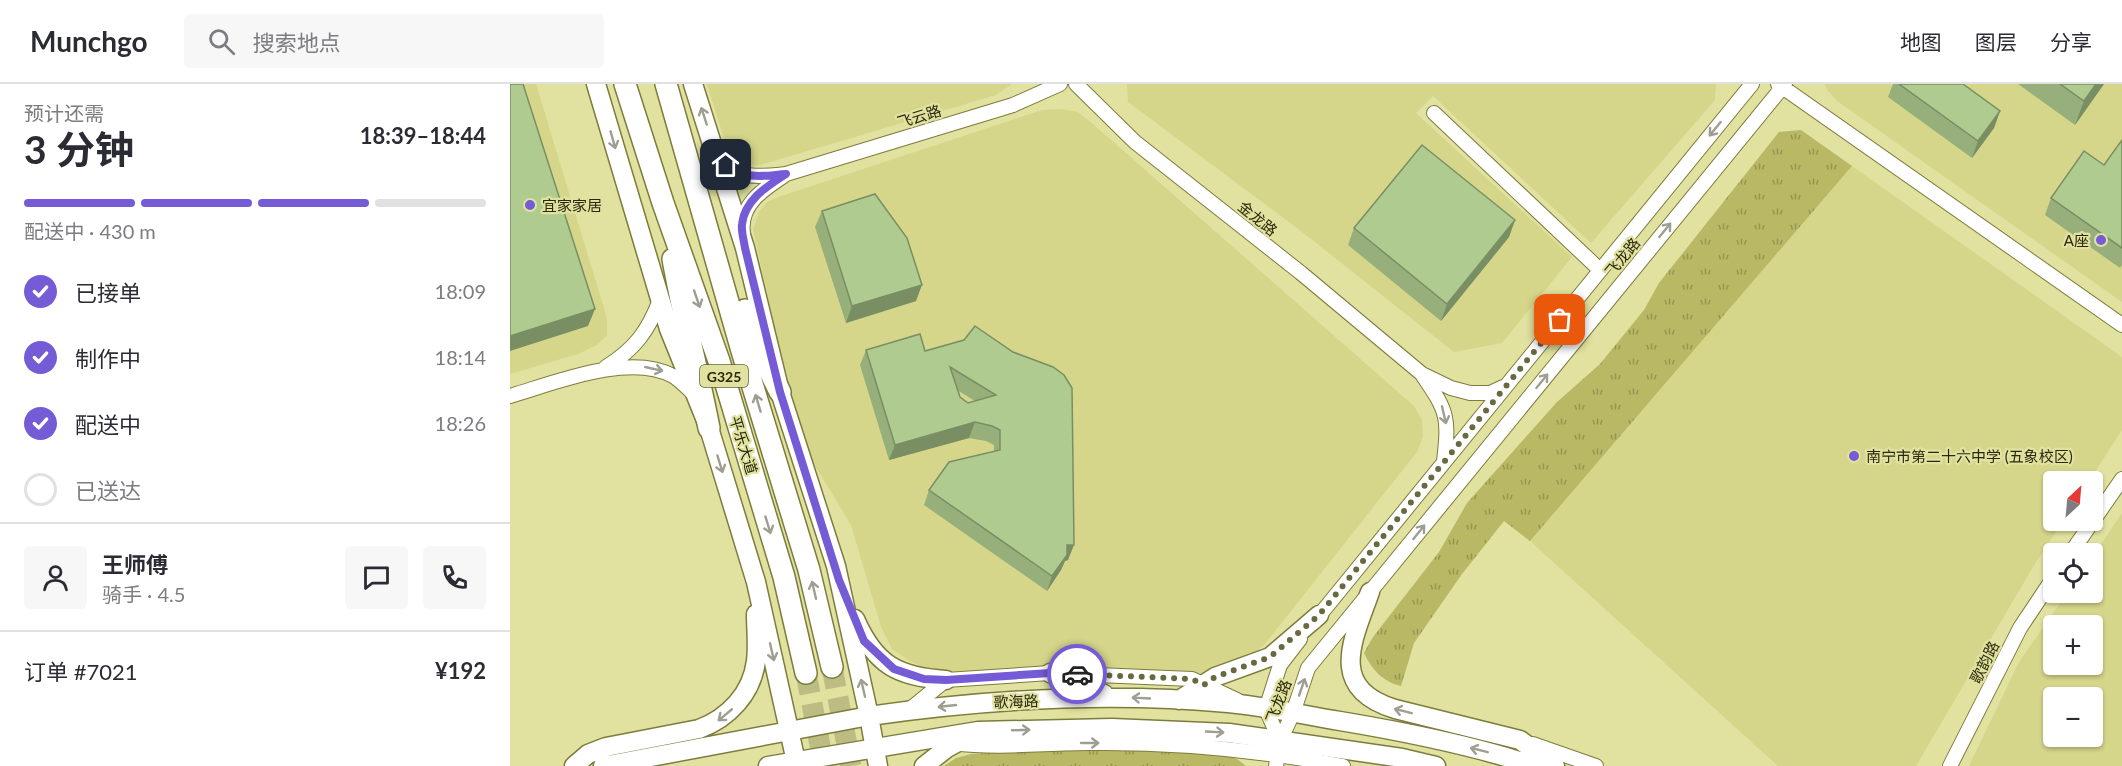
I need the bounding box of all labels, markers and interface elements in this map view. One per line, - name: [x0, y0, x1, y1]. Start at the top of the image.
- search box: [184, 14, 604, 68]
- text: Munchgo: [30, 24, 148, 58]
- icon: search: [205, 25, 238, 58]
- text: 搜索地点: [253, 29, 341, 56]
- text: 地图: [1900, 29, 1942, 54]
- text: 图层: [1975, 29, 2017, 54]
- text: 分享: [2050, 29, 2092, 54]
- text: 预计还需: [24, 101, 104, 125]
- street label: 飞云路: [895, 101, 943, 131]
- one-way arrow: [697, 107, 708, 126]
- one-way arrow: [1709, 121, 1722, 137]
- text: 18:39–18:44: [360, 122, 486, 149]
- text: 3 分钟: [24, 126, 134, 172]
- one-way arrow: [608, 130, 619, 149]
- pin: [700, 139, 751, 190]
- icon: home: [709, 148, 742, 181]
- place label: 宜家家居: [542, 196, 602, 214]
- street label: 金龙路: [1235, 197, 1281, 239]
- marker: 宜家家居: [523, 198, 537, 212]
- text: 配送中 · 430 m: [24, 219, 156, 243]
- one-way arrow: [1659, 222, 1672, 238]
- place label: A座: [2064, 231, 2089, 249]
- marker: A座: [2094, 233, 2108, 247]
- street label: 飞龙路: [1601, 234, 1643, 280]
- icon: check: [24, 275, 57, 308]
- text: 已接单: [75, 279, 141, 306]
- text: 18:09: [435, 279, 486, 303]
- one-way arrow: [693, 289, 704, 308]
- pin: [1534, 294, 1585, 345]
- icon: bag: [1543, 303, 1576, 336]
- icon: check: [24, 341, 57, 374]
- text: 制作中: [75, 345, 141, 372]
- text: 18:14: [435, 345, 486, 369]
- one-way arrow: [644, 364, 663, 376]
- road number: G325: [700, 365, 748, 387]
- one-way arrow: [1536, 373, 1549, 389]
- one-way arrow: [752, 394, 763, 413]
- one-way arrow: [1439, 405, 1450, 424]
- icon: check: [24, 407, 57, 440]
- text: 配送中: [75, 411, 141, 438]
- text: 18:26: [435, 411, 486, 435]
- street label: 平乐大道: [727, 414, 761, 476]
- place label: 南宁市第二十六中学 (五象校区): [1866, 447, 2073, 465]
- marker: 南宁市第二十六中学 (五象校区): [1847, 449, 1861, 463]
- one-way arrow: [715, 454, 726, 473]
- north arrow: [2043, 471, 2103, 531]
- map controls: [2043, 471, 2103, 747]
- text: 已送达: [75, 477, 141, 504]
- one-way arrow: [763, 515, 774, 534]
- one-way arrow: [1412, 525, 1426, 540]
- button: locate: [2043, 543, 2103, 603]
- button: person: [24, 546, 87, 609]
- button: chat: [345, 546, 408, 609]
- button: phone: [423, 546, 486, 609]
- text: 王师傅: [102, 551, 168, 578]
- one-way arrow: [807, 581, 819, 600]
- text: 骑手 · 4.5: [102, 582, 185, 606]
- button: +: [2043, 615, 2103, 675]
- street label: 歌韵路: [1966, 638, 2002, 686]
- one-way arrow: [767, 642, 778, 662]
- courier: [1047, 644, 1107, 704]
- text: ¥192: [435, 657, 486, 684]
- text: 订单 #7021: [24, 658, 137, 685]
- icon: car: [1061, 658, 1094, 691]
- street label: 飞龙路: [1262, 677, 1294, 725]
- one-way arrow: [1297, 678, 1308, 697]
- one-way arrow: [857, 679, 868, 698]
- button: −: [2043, 687, 2103, 747]
- street label: 歌海路: [993, 691, 1039, 711]
- one-way arrow: [1132, 693, 1152, 704]
- one-way arrow: [937, 701, 957, 712]
- one-way arrow: [1394, 704, 1413, 716]
- one-way arrow: [717, 708, 733, 721]
- one-way arrow: [1010, 724, 1030, 735]
- one-way arrow: [1205, 727, 1225, 738]
- one-way arrow: [1080, 737, 1100, 749]
- one-way arrow: [1469, 744, 1488, 755]

